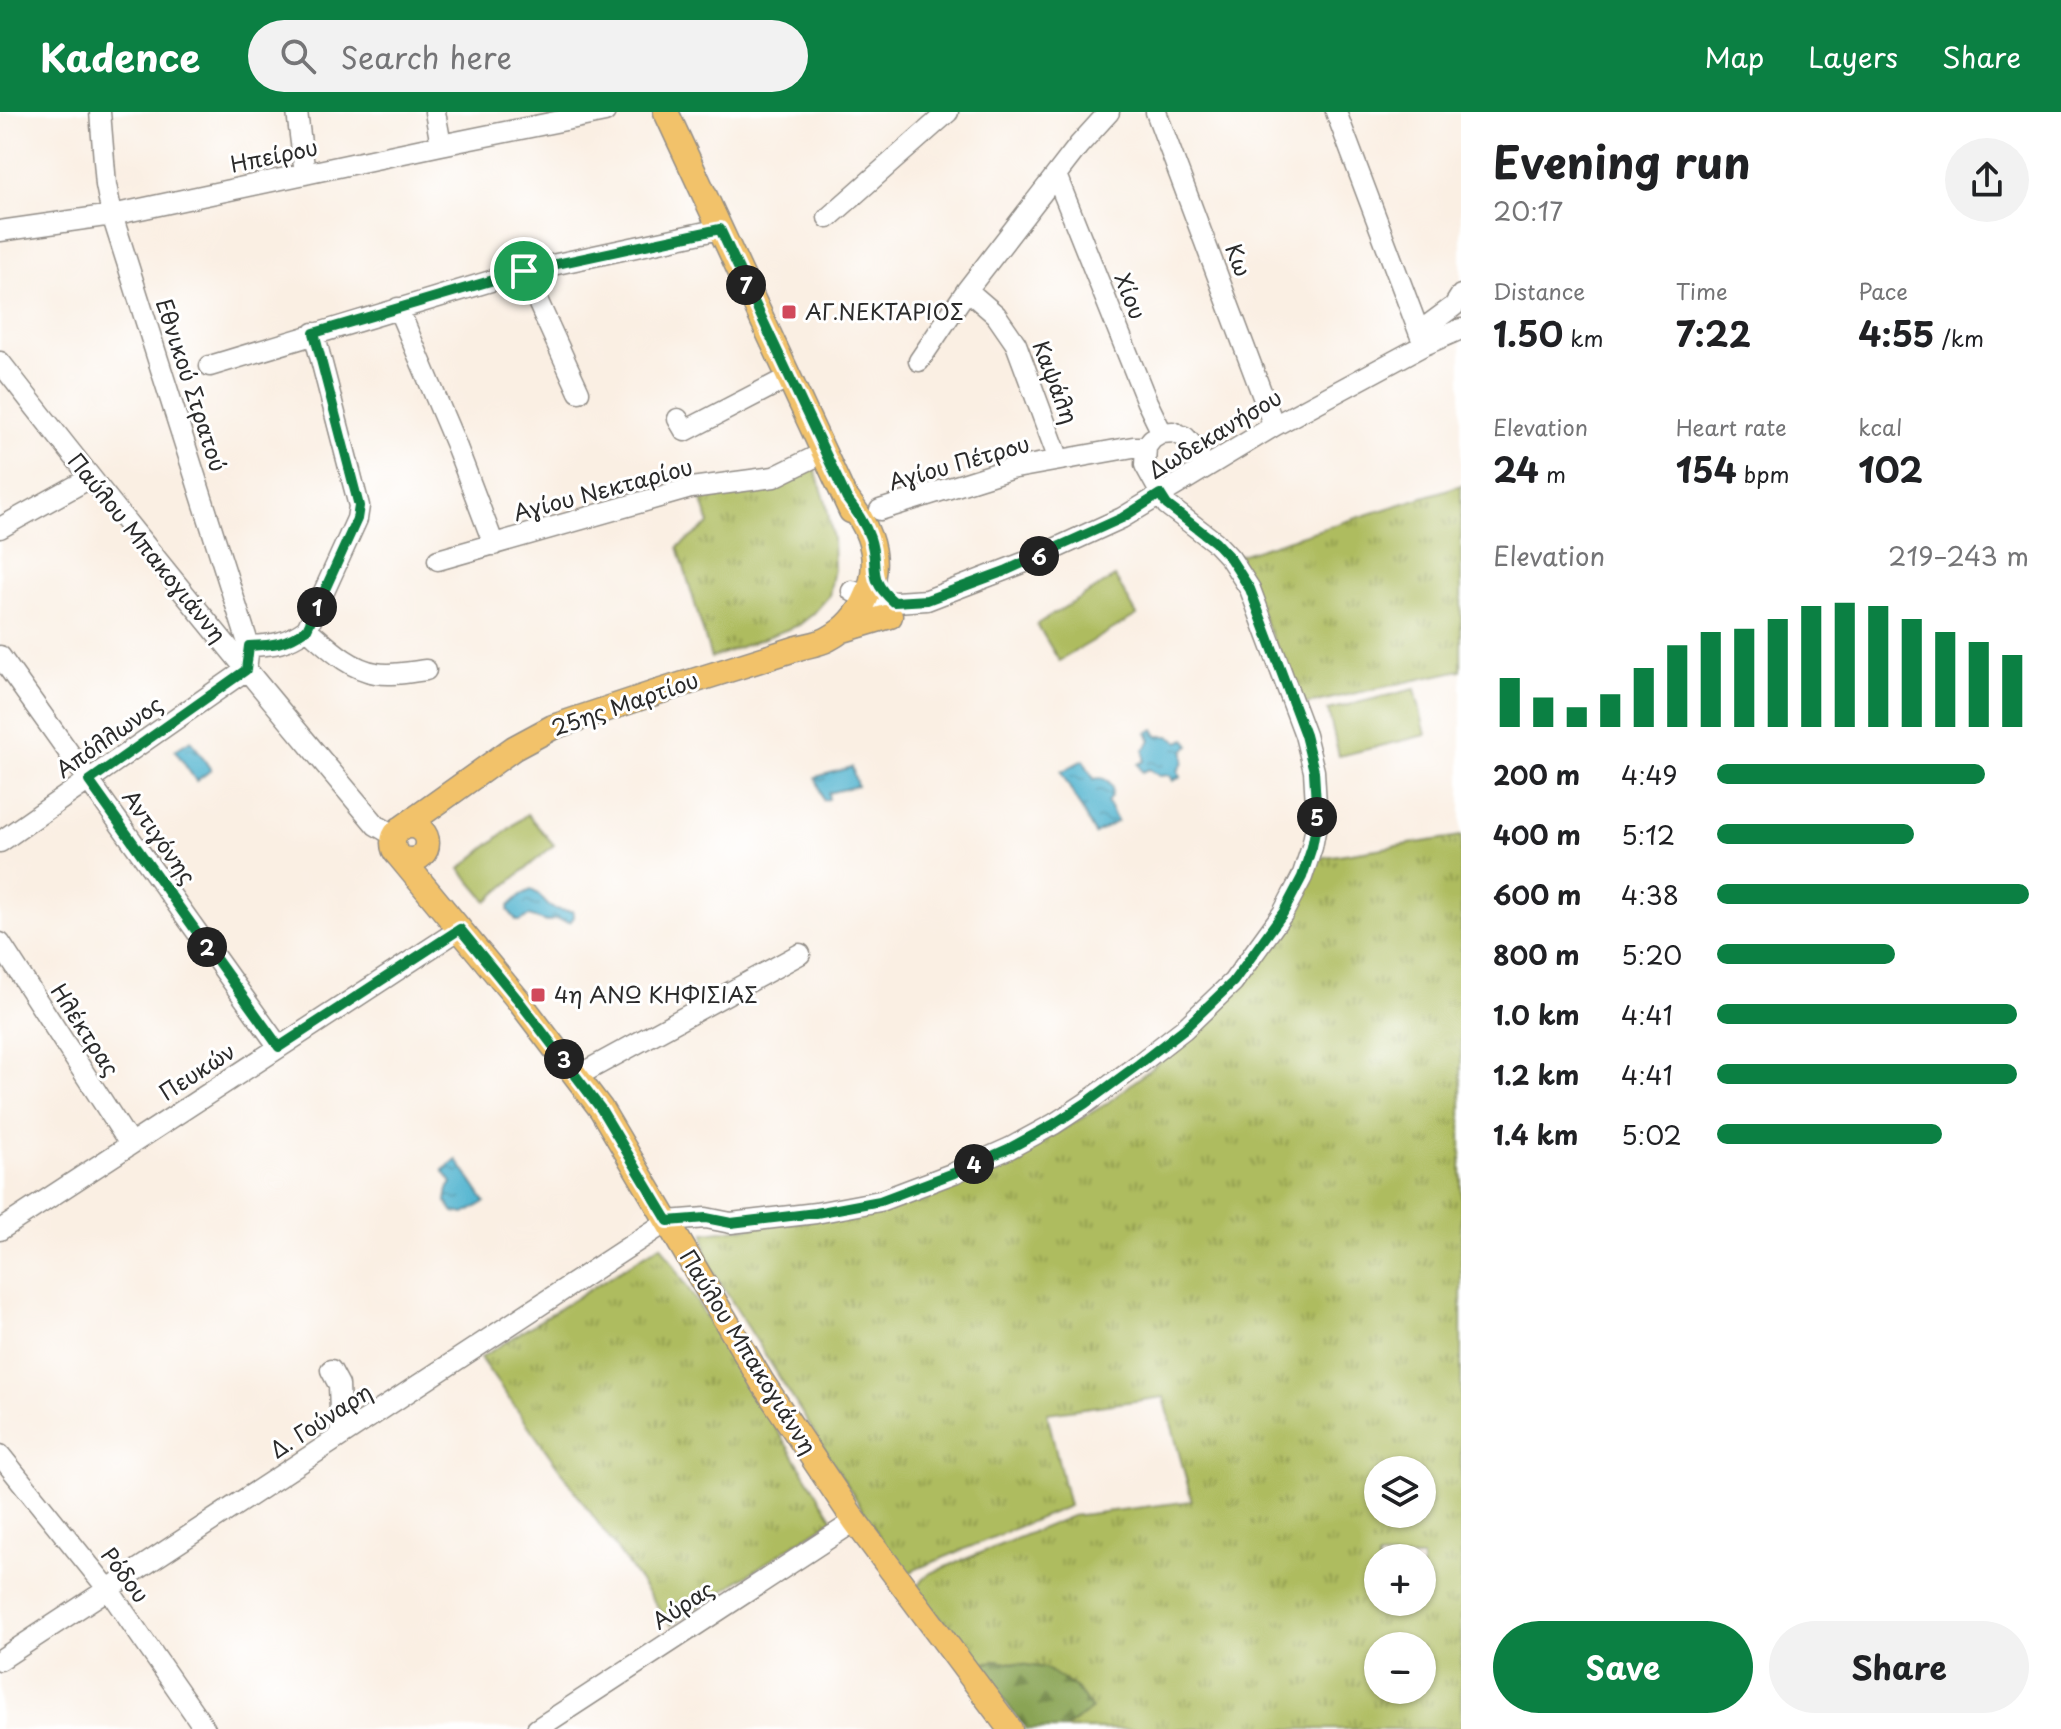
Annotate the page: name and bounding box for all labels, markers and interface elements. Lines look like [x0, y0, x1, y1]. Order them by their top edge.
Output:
search box [248, 20, 808, 92]
text: Kadence [40, 28, 200, 85]
icon: search [276, 34, 320, 78]
text: Search here [340, 34, 512, 79]
text: Map [1704, 35, 1764, 78]
text: Layers [1808, 35, 1898, 78]
text: Share [1942, 35, 2021, 78]
text: Evening run [1493, 128, 1751, 194]
street label: Ηπείρου [227, 129, 321, 180]
button: share [1945, 138, 2029, 222]
text: 20:17 [1493, 191, 1563, 230]
pin [490, 237, 558, 305]
street label: Κω [1218, 238, 1261, 281]
icon: arrive [502, 249, 546, 293]
pin: 7 [726, 265, 766, 305]
street label: Χίου [1107, 267, 1156, 324]
text: 7 [740, 268, 752, 301]
text: Distance [1493, 274, 1585, 307]
text: Time [1676, 274, 1728, 307]
text: Pace [1858, 274, 1908, 307]
street label: Εθνικού Στρατού [149, 294, 236, 475]
place label: ΑΓ.ΝΕΚΤΑΡΙΟΣ [805, 294, 964, 327]
marker: ΑΓ.ΝΕΚΤΑΡΙΟΣ [780, 303, 798, 321]
text: 1.50 [1493, 307, 1563, 359]
text: 7:22 [1676, 307, 1751, 359]
text: 4:55 [1858, 307, 1935, 359]
text: km [1563, 321, 1603, 354]
text: /km [1935, 321, 1984, 354]
street label: Καψάλη [1025, 335, 1087, 428]
street label: Δωδεκανήσου [1141, 380, 1287, 486]
text: Elevation [1493, 410, 1588, 443]
text: Heart rate [1676, 410, 1787, 443]
text: kcal [1858, 410, 1902, 443]
street label: Αγίου Πέτρου [884, 426, 1033, 497]
text: 24 [1493, 443, 1539, 495]
text: 154 [1676, 443, 1737, 495]
text: 102 [1858, 443, 1923, 495]
street label: Παύλου Μπακογιάννη [61, 445, 235, 649]
street label: Αγίου Νεκταρίου [509, 449, 696, 528]
text: m [1539, 457, 1566, 490]
text: bpm [1737, 457, 1790, 490]
pin: 6 [1019, 536, 1059, 576]
text: Elevation [1493, 536, 1605, 575]
text: 219–243 m [1888, 536, 2029, 575]
text: 6 [1031, 539, 1047, 572]
pin: 1 [297, 587, 337, 627]
text: 1 [312, 590, 322, 623]
street label: 25ης Μαρτίου [547, 662, 702, 743]
street label: Απόλλωνος [48, 687, 168, 785]
text: 200 m [1493, 755, 1580, 794]
text: 4:49 [1621, 755, 1678, 794]
street label: Αντιγόνης [115, 782, 205, 890]
pin: 5 [1297, 797, 1337, 837]
text: 5 [1310, 800, 1324, 833]
text: 400 m [1493, 815, 1581, 854]
text: 5:12 [1621, 815, 1675, 854]
text: 600 m [1493, 875, 1581, 914]
text: 4:38 [1621, 875, 1679, 914]
pin: 2 [187, 927, 227, 967]
text: 2 [199, 930, 215, 963]
text: 800 m [1493, 935, 1580, 974]
text: 5:20 [1621, 935, 1682, 974]
street label: Ηλέκτρας [44, 976, 129, 1082]
place label: 4η ΑΝΩ ΚΗΦΙΣΙΑΣ [554, 977, 758, 1010]
marker: 4η ΑΝΩ ΚΗΦΙΣΙΑΣ [529, 986, 547, 1004]
text: 1.0 km [1493, 995, 1580, 1034]
text: 4:41 [1621, 995, 1673, 1034]
street label: Πευκών [151, 1034, 241, 1108]
pin: 3 [544, 1039, 584, 1079]
text: 3 [557, 1042, 571, 1075]
text: 1.2 km [1493, 1055, 1579, 1094]
text: 4:41 [1621, 1055, 1673, 1094]
text: 1.4 km [1493, 1115, 1578, 1154]
text: 5:02 [1621, 1115, 1682, 1154]
pin: 4 [954, 1144, 994, 1184]
text: 4 [967, 1147, 981, 1180]
street label: Παύλου Μπακογιάννη [673, 1243, 826, 1460]
street label: Δ. Γούναρη [263, 1374, 378, 1465]
map controls [1364, 1456, 1436, 1704]
button: layers [1364, 1456, 1436, 1528]
street label: Ρόδου [94, 1539, 158, 1609]
button: + [1364, 1544, 1436, 1616]
street label: Αύρας [645, 1571, 720, 1636]
button: Save [1493, 1621, 1753, 1713]
button: Share [1769, 1621, 2029, 1713]
button: − [1364, 1632, 1436, 1704]

